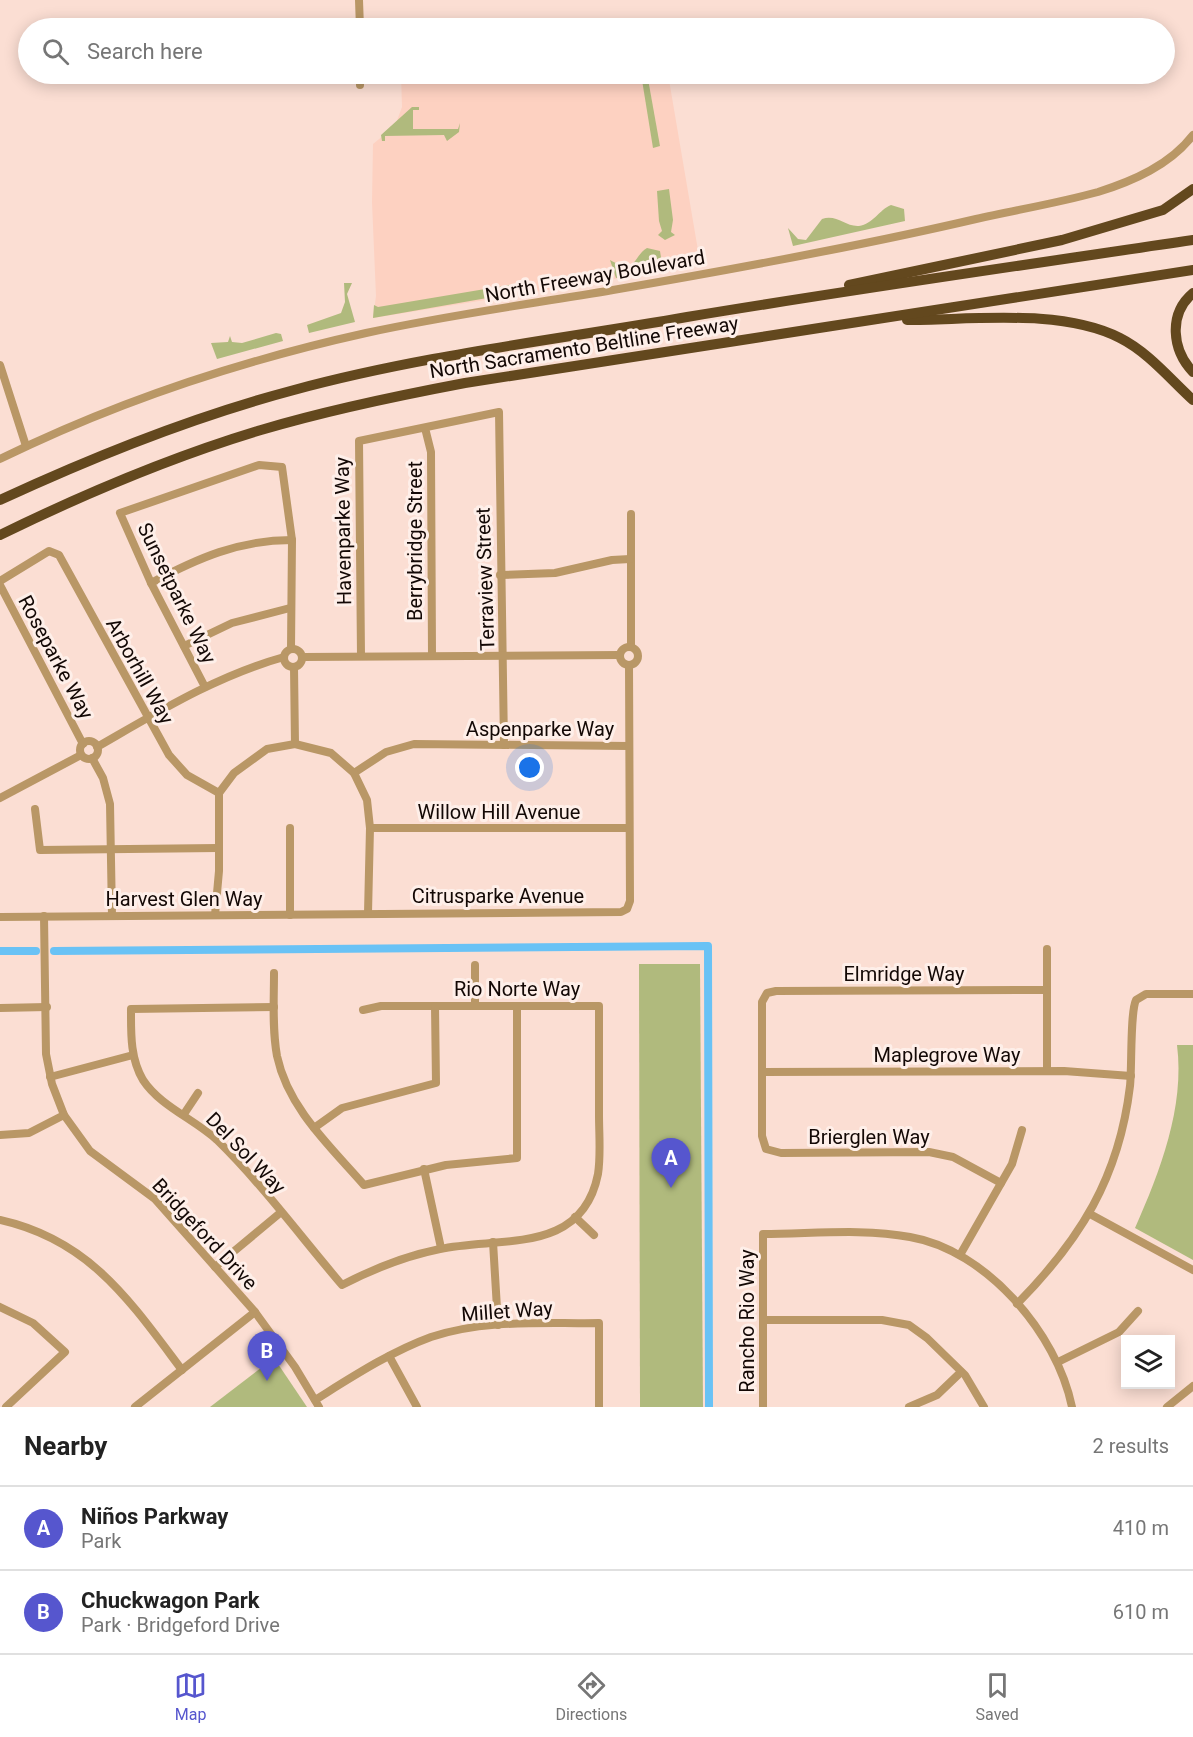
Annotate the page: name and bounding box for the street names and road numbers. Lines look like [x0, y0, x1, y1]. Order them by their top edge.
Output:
street label: North Freeway Boulevard [483, 245, 707, 307]
street label: North Sacramento Beltline Freeway [428, 311, 741, 383]
street label: Havenparke Way [330, 456, 356, 605]
street label: Berrybridge Street [403, 461, 427, 621]
street label: Terraview Street [471, 507, 499, 651]
street label: Sunsetparke Way [133, 519, 222, 668]
street label: Roseparke Way [13, 591, 99, 723]
street label: Arborhill Way [101, 614, 179, 729]
street label: Aspenparke Way [466, 717, 615, 741]
street label: Willow Hill Avenue [418, 800, 580, 824]
street label: Citrusparke Avenue [412, 884, 584, 908]
street label: Harvest Glen Way [106, 887, 263, 911]
street label: Elmridge Way [843, 962, 965, 986]
street label: Rio Norte Way [454, 977, 581, 1001]
street label: Maplegrove Way [874, 1043, 1021, 1067]
street label: Del Sol Way [201, 1107, 291, 1199]
street label: Brierglen Way [808, 1125, 930, 1149]
street label: Bridgeford Drive [147, 1173, 263, 1295]
street label: Rancho Rio Way [735, 1249, 759, 1393]
street label: Millet Way [460, 1296, 554, 1326]

